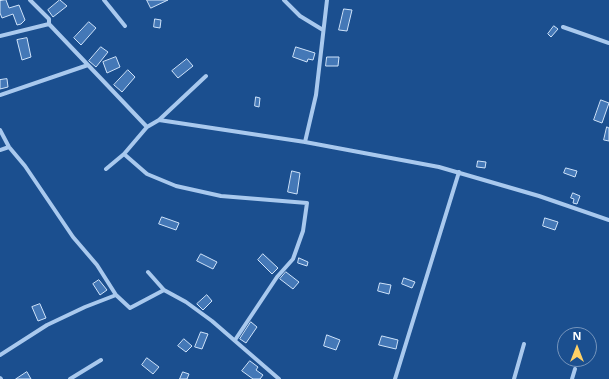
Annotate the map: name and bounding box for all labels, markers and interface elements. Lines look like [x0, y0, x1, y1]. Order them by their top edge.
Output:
north arrow [557, 327, 597, 367]
text: N [573, 328, 581, 343]

